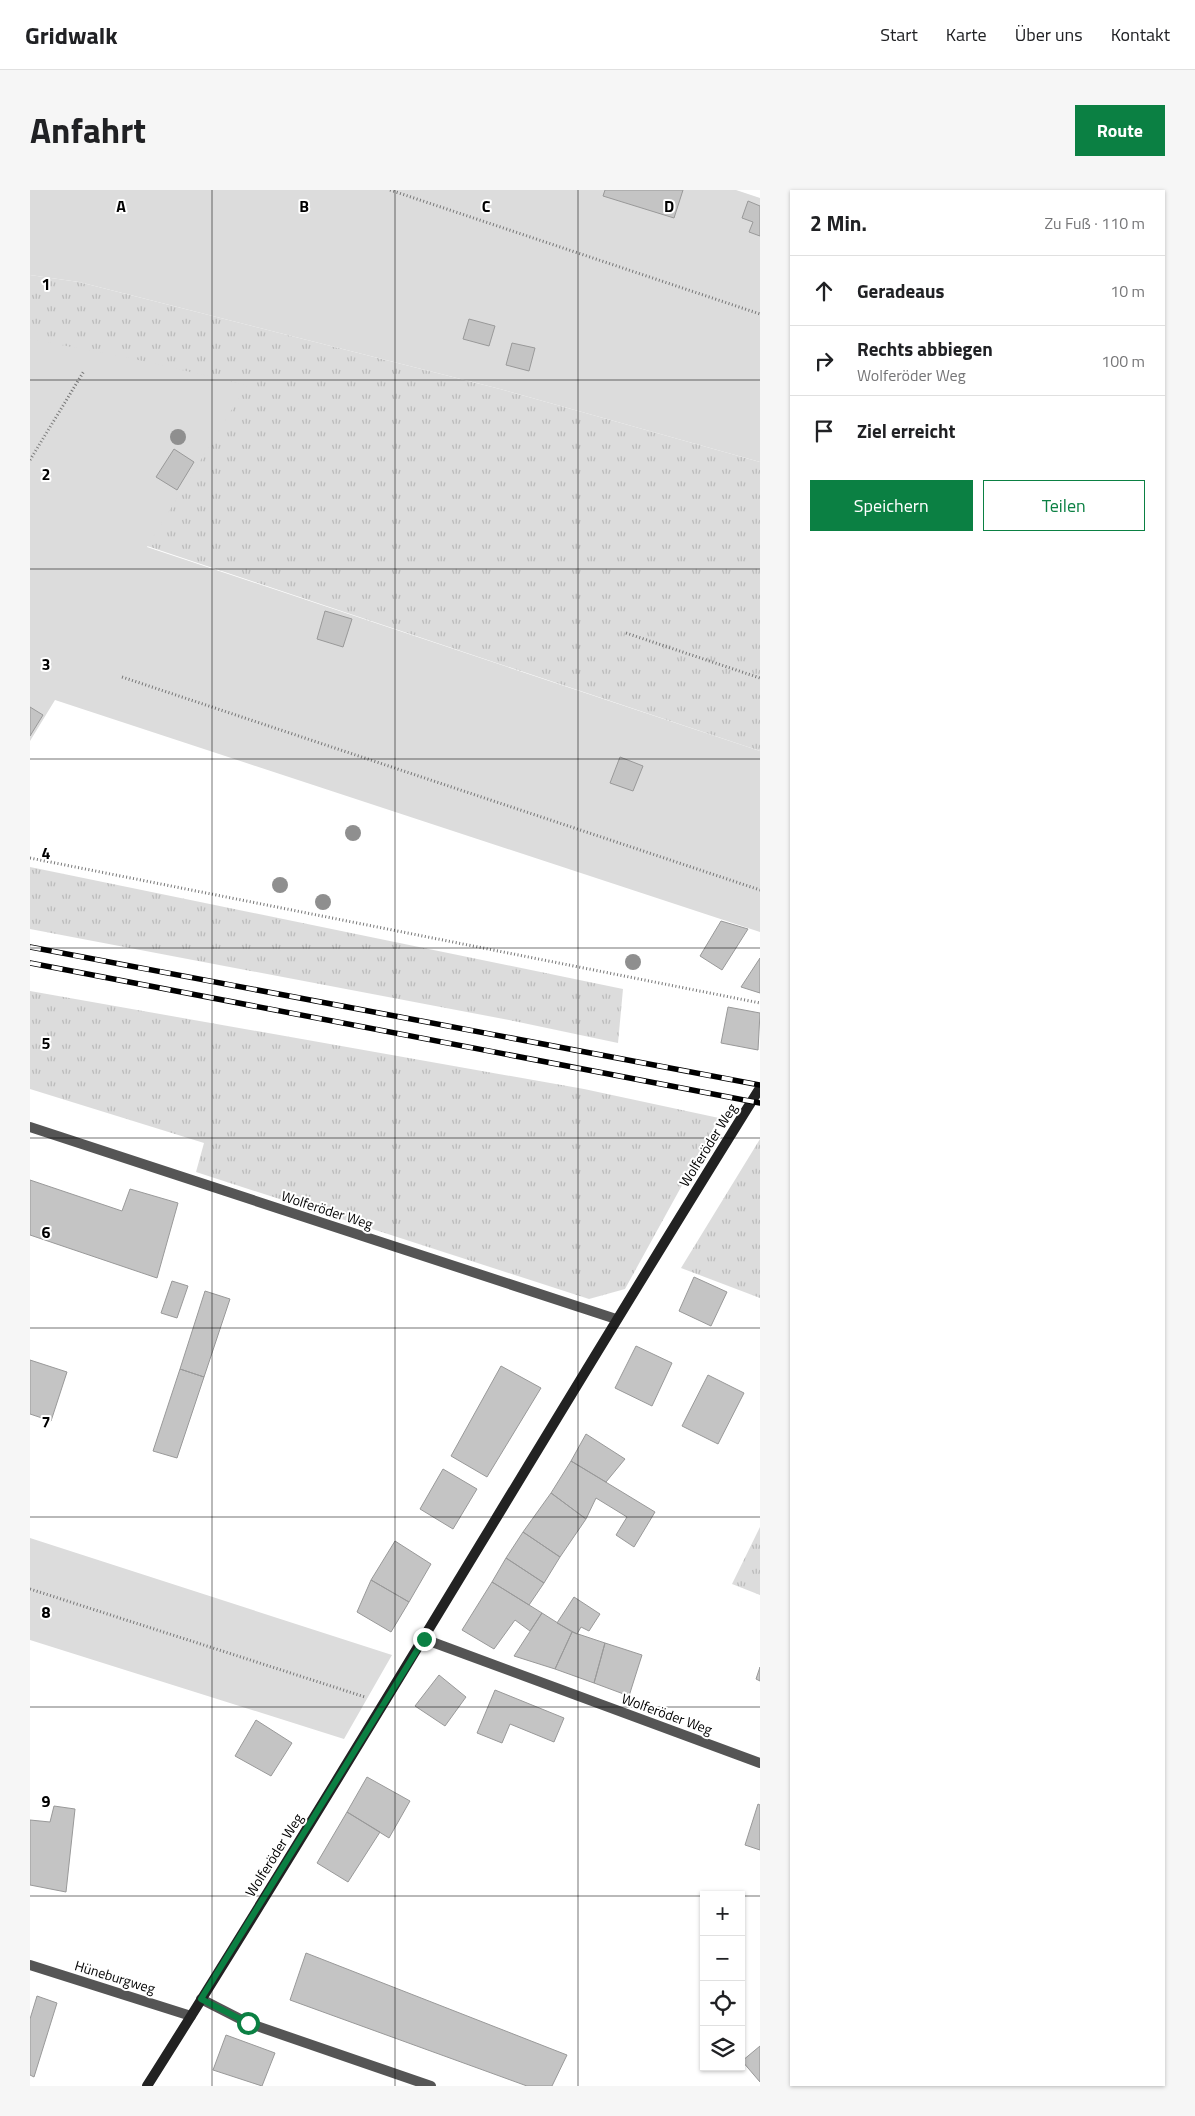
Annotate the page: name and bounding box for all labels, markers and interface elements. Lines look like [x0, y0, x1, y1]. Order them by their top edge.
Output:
text: Gridwalk [25, 17, 118, 53]
text: Start [880, 21, 918, 48]
text: Karte [946, 21, 987, 48]
text: Über uns [1015, 21, 1083, 48]
text: Kontakt [1111, 21, 1170, 48]
text: Anfahrt [30, 103, 146, 157]
button: Route [1075, 105, 1165, 156]
text: A [116, 194, 126, 218]
text: B [299, 194, 309, 218]
text: C [482, 194, 491, 218]
text: D [664, 194, 674, 218]
text: 2 Min. [810, 207, 867, 239]
text: Zu Fuß · 110 m [1044, 211, 1145, 235]
text: 1 [42, 272, 50, 296]
text: Geradeaus [857, 276, 944, 305]
icon: ahead [810, 277, 838, 305]
text: 10 m [1110, 279, 1145, 303]
text: Rechts abbiegen [857, 334, 993, 363]
icon: right [810, 347, 838, 375]
text: 100 m [1101, 349, 1145, 373]
text: Wolferöder Weg [857, 363, 966, 387]
text: Ziel erreicht [857, 416, 955, 445]
icon: arrive [810, 417, 838, 445]
text: 2 [42, 462, 50, 486]
button: Speichern [810, 480, 973, 531]
button: Teilen [983, 480, 1145, 531]
text: 3 [42, 652, 50, 676]
text: 4 [42, 841, 51, 865]
text: 5 [42, 1031, 51, 1055]
street label: Wolferöder Weg [673, 1099, 742, 1191]
street label: Wolferöder Weg [279, 1185, 376, 1234]
text: 6 [42, 1220, 51, 1244]
text: 7 [42, 1410, 50, 1434]
text: 8 [42, 1600, 51, 1624]
route end [413, 1628, 436, 1651]
street label: Wolferöder Weg [619, 1687, 716, 1740]
text: 9 [42, 1789, 51, 1813]
street label: Wolferöder Weg [239, 1809, 308, 1901]
map controls [700, 1891, 745, 2071]
button: + [700, 1891, 745, 1936]
button: − [700, 1936, 745, 1981]
street label: Hüneburgweg [72, 1954, 158, 1999]
button: locate [700, 1981, 745, 2026]
route start [237, 2012, 260, 2035]
button: layers [700, 2026, 745, 2071]

